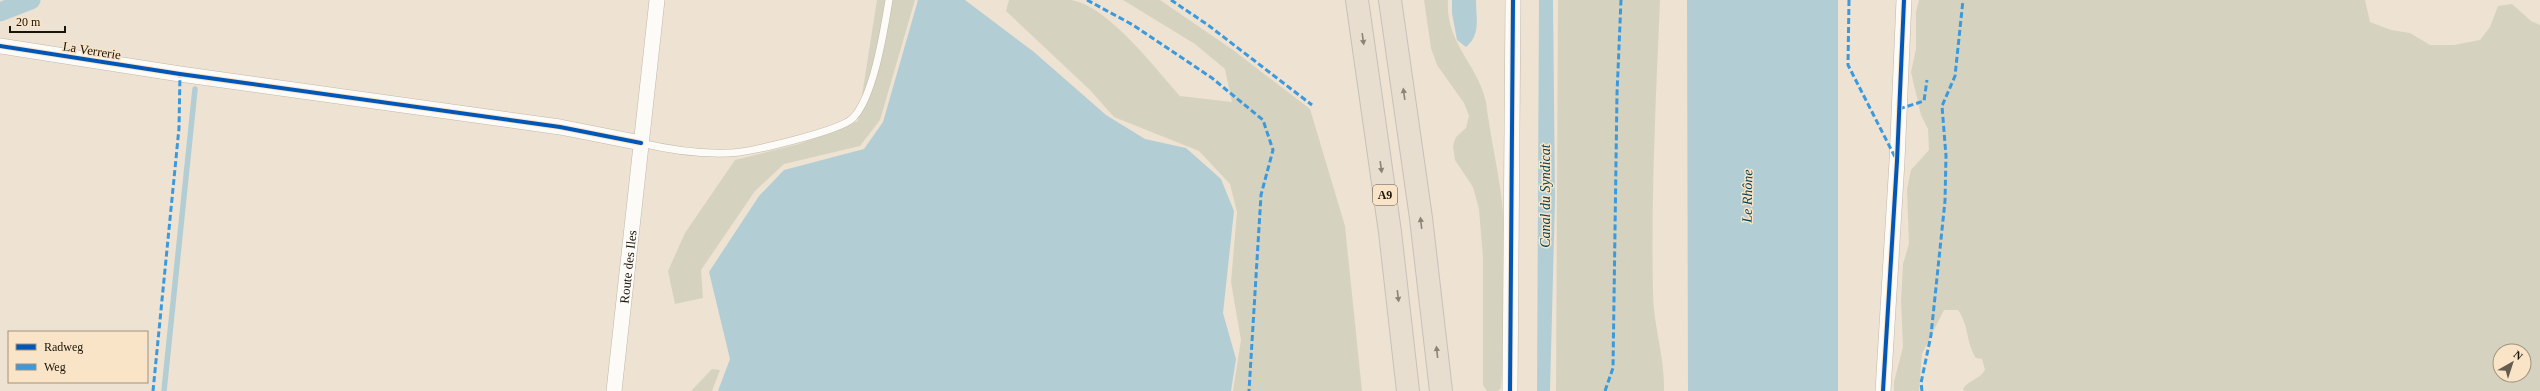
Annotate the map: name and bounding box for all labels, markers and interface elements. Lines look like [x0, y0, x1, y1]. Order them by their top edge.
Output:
scale bar [10, 8, 65, 34]
text: 20 m [16, 15, 41, 29]
one-way arrow [1360, 32, 1366, 45]
street label: La Verrerie [62, 39, 122, 63]
one-way arrow [1401, 88, 1407, 100]
water label: Canal du Syndicat [1538, 143, 1553, 248]
one-way arrow [1378, 161, 1384, 173]
water label: Le Rhône [1740, 169, 1755, 224]
road number: A9 [1373, 185, 1397, 205]
one-way arrow [1418, 217, 1425, 229]
street label: Route des Iles [617, 229, 640, 304]
one-way arrow [1395, 290, 1401, 302]
legend [8, 331, 148, 383]
text: Radweg [44, 340, 83, 354]
north arrow [2492, 343, 2532, 383]
one-way arrow [1434, 346, 1440, 358]
text: N [2511, 348, 2525, 362]
text: Weg [44, 360, 66, 374]

